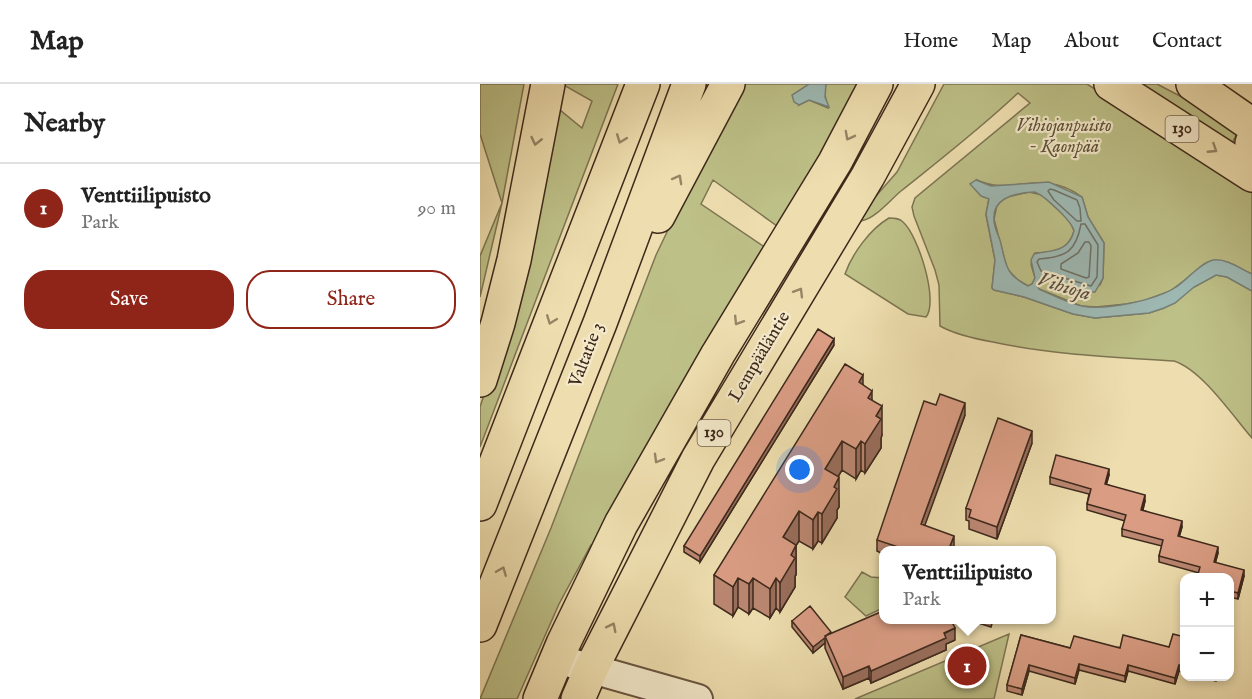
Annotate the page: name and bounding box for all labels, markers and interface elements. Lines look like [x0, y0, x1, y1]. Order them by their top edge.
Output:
text: Map [30, 24, 84, 59]
text: Home [903, 28, 958, 55]
text: Map [991, 28, 1031, 55]
text: About [1064, 28, 1119, 55]
text: Contact [1152, 28, 1222, 55]
text: Nearby [24, 107, 105, 140]
park label: Vihiojanpuisto - Kaonpää [1016, 115, 1112, 159]
road number: 130 [1166, 116, 1198, 142]
one-way arrow [845, 130, 856, 140]
one-way arrow [616, 133, 629, 143]
one-way arrow [531, 136, 544, 146]
one-way arrow [1207, 142, 1218, 153]
one-way arrow [671, 175, 682, 186]
text: Venttiilipuisto [81, 182, 211, 210]
text: 1 [40, 196, 47, 221]
text: 90 m [418, 196, 456, 221]
text: Park [81, 210, 119, 235]
water label: Vihioja [1034, 267, 1094, 307]
button: Save [24, 270, 234, 329]
button: Share [246, 270, 456, 329]
one-way arrow [792, 288, 803, 298]
street label: Lempääläntie [724, 307, 796, 407]
one-way arrow [546, 314, 558, 325]
one-way arrow [733, 315, 745, 325]
street label: Valtatie 3 [564, 320, 610, 391]
road number: 130 [698, 420, 730, 446]
one-way arrow [654, 453, 665, 463]
your location [785, 455, 814, 484]
popup [879, 546, 1056, 624]
text: Venttiilipuisto [903, 559, 1032, 587]
one-way arrow [495, 566, 507, 577]
map controls [1180, 573, 1234, 681]
button: + [1180, 573, 1234, 627]
text: Park [903, 587, 941, 612]
one-way arrow [605, 623, 616, 634]
button: − [1180, 627, 1234, 681]
pin: 1 [948, 644, 986, 688]

